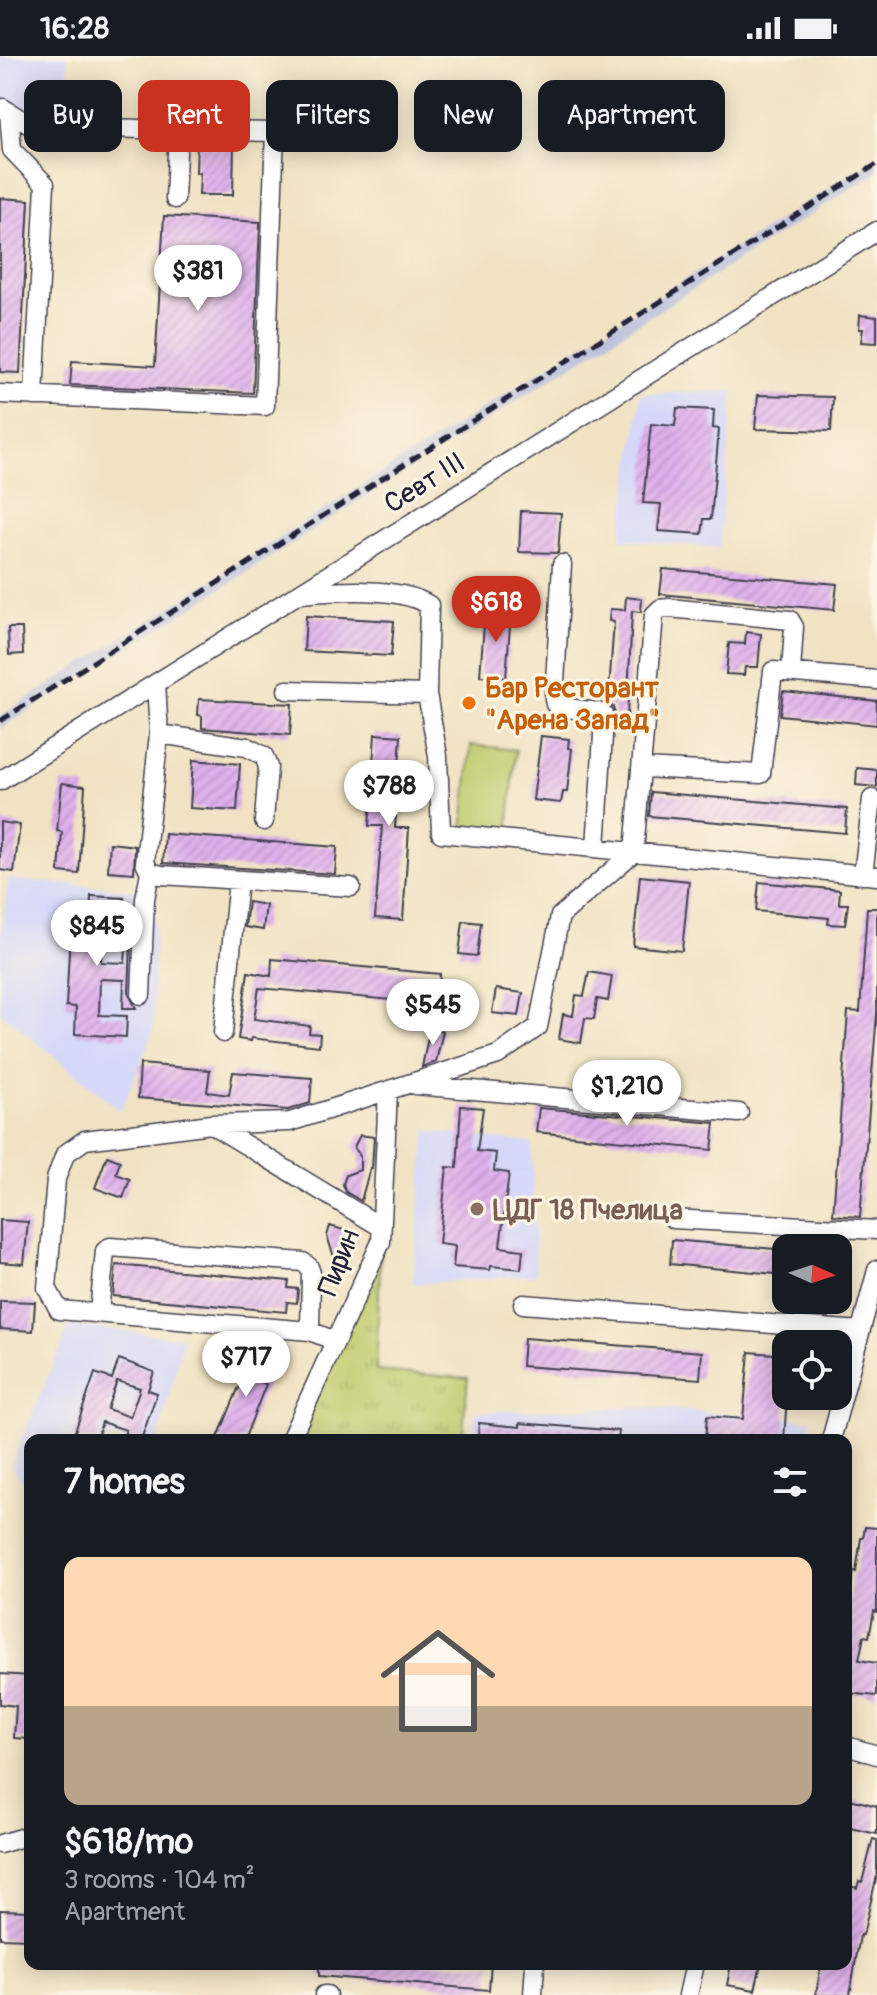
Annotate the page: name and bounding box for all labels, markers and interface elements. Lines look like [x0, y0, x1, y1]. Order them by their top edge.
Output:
text: 16:28 [40, 10, 109, 47]
chip: Buy [24, 80, 122, 152]
chip: Rent [138, 80, 250, 152]
chip: Filters [266, 80, 398, 152]
chip: New [414, 80, 522, 152]
chip: Apartment [538, 80, 725, 152]
pin: $381 [151, 245, 245, 313]
text: $381 [172, 255, 224, 287]
street label: Севт III [378, 445, 472, 522]
pin: $618 [449, 576, 543, 644]
text: $618 [470, 586, 522, 618]
place label: Бар Ресторант "Арена Запад" [485, 671, 660, 738]
marker: Бар Ресторант "Арена Запад" [460, 694, 478, 712]
pin: $788 [342, 760, 436, 828]
text: $788 [362, 770, 416, 802]
pin: $845 [50, 900, 144, 968]
text: $845 [69, 910, 125, 942]
pin: $545 [386, 979, 480, 1047]
text: $545 [404, 989, 462, 1021]
pin: $1,210 [562, 1060, 692, 1128]
text: $1,210 [590, 1070, 664, 1102]
place label: ЦДГ 18 Пчелица [493, 1193, 683, 1228]
marker: ЦДГ 18 Пчелица [468, 1200, 486, 1218]
street label: Пирин [311, 1224, 368, 1301]
north arrow [772, 1234, 852, 1314]
map controls [772, 1234, 852, 1410]
button: locate [772, 1330, 852, 1410]
pin: $717 [199, 1331, 293, 1399]
text: $717 [220, 1341, 272, 1373]
icon: filters [768, 1460, 812, 1504]
text: 7 homes [64, 1461, 185, 1504]
icon: home [366, 1609, 510, 1753]
text: $618/mo [64, 1821, 193, 1864]
text: 3 rooms · 104 m² [64, 1864, 255, 1896]
text: Apartment [64, 1896, 185, 1928]

